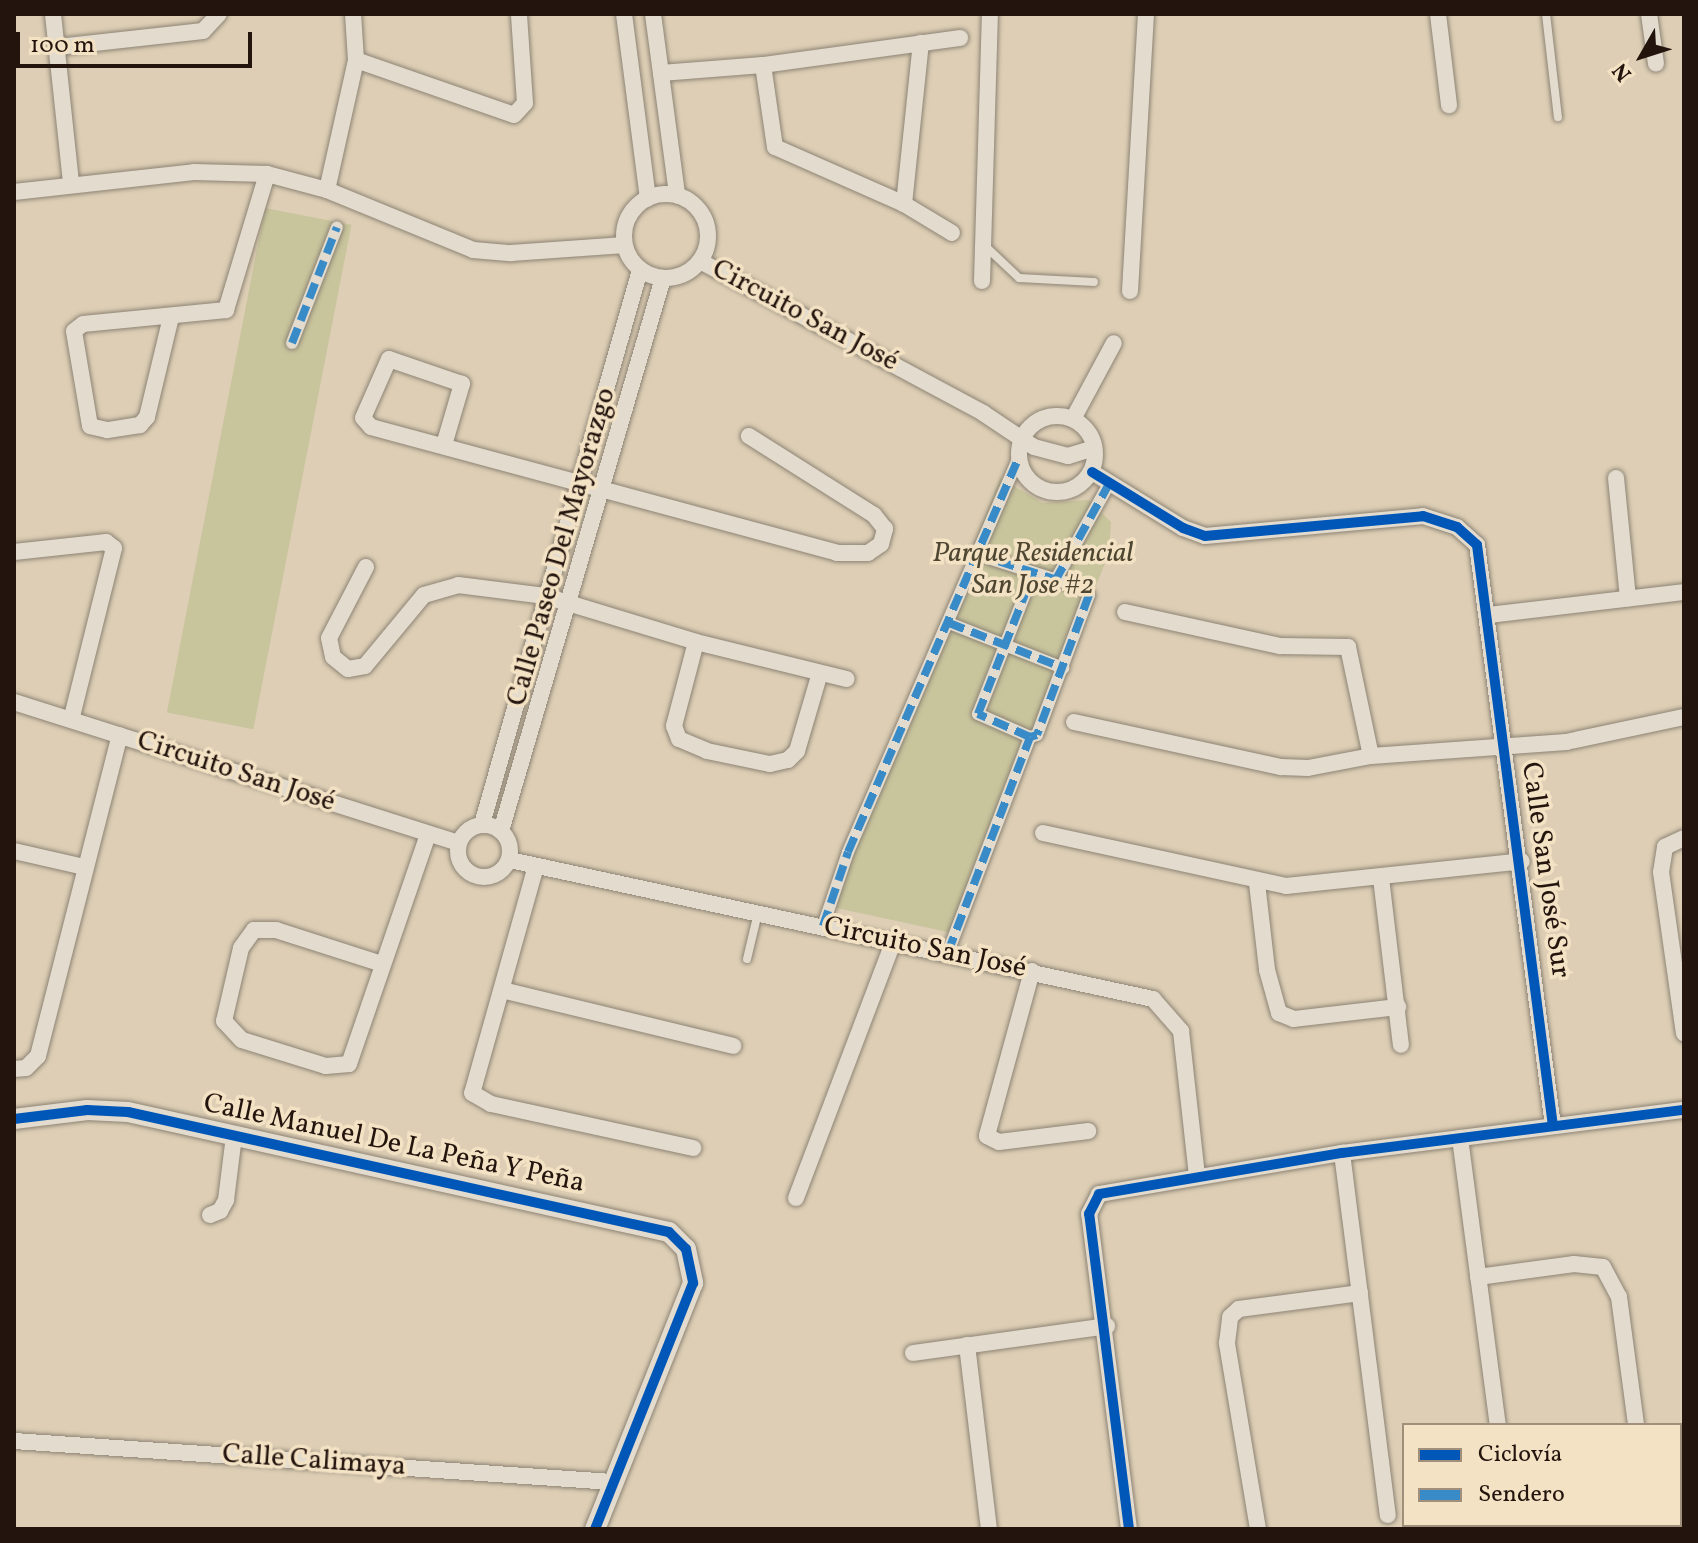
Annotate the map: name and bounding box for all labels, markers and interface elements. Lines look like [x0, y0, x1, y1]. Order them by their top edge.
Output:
scale bar [20, 16, 256, 66]
north arrow [1602, 16, 1682, 96]
text: 100 m [30, 29, 95, 63]
text: N [1606, 55, 1640, 87]
street label: Circuito San José [706, 253, 904, 379]
street label: Calle Paseo Del Mayorazgo [500, 384, 624, 710]
park label: Parque Residencial San Jose #2 [933, 537, 1133, 603]
street label: Circuito San José [133, 724, 339, 820]
street label: Calle San José Sur [1513, 760, 1577, 980]
street label: Circuito San José [821, 910, 1029, 986]
street label: Calle Manuel De La Peña Y Peña [200, 1087, 588, 1201]
legend [1402, 1423, 1682, 1527]
street label: Calle Calimaya [221, 1438, 407, 1484]
text: Ciclovía [1478, 1438, 1563, 1472]
text: Sendero [1478, 1478, 1565, 1512]

